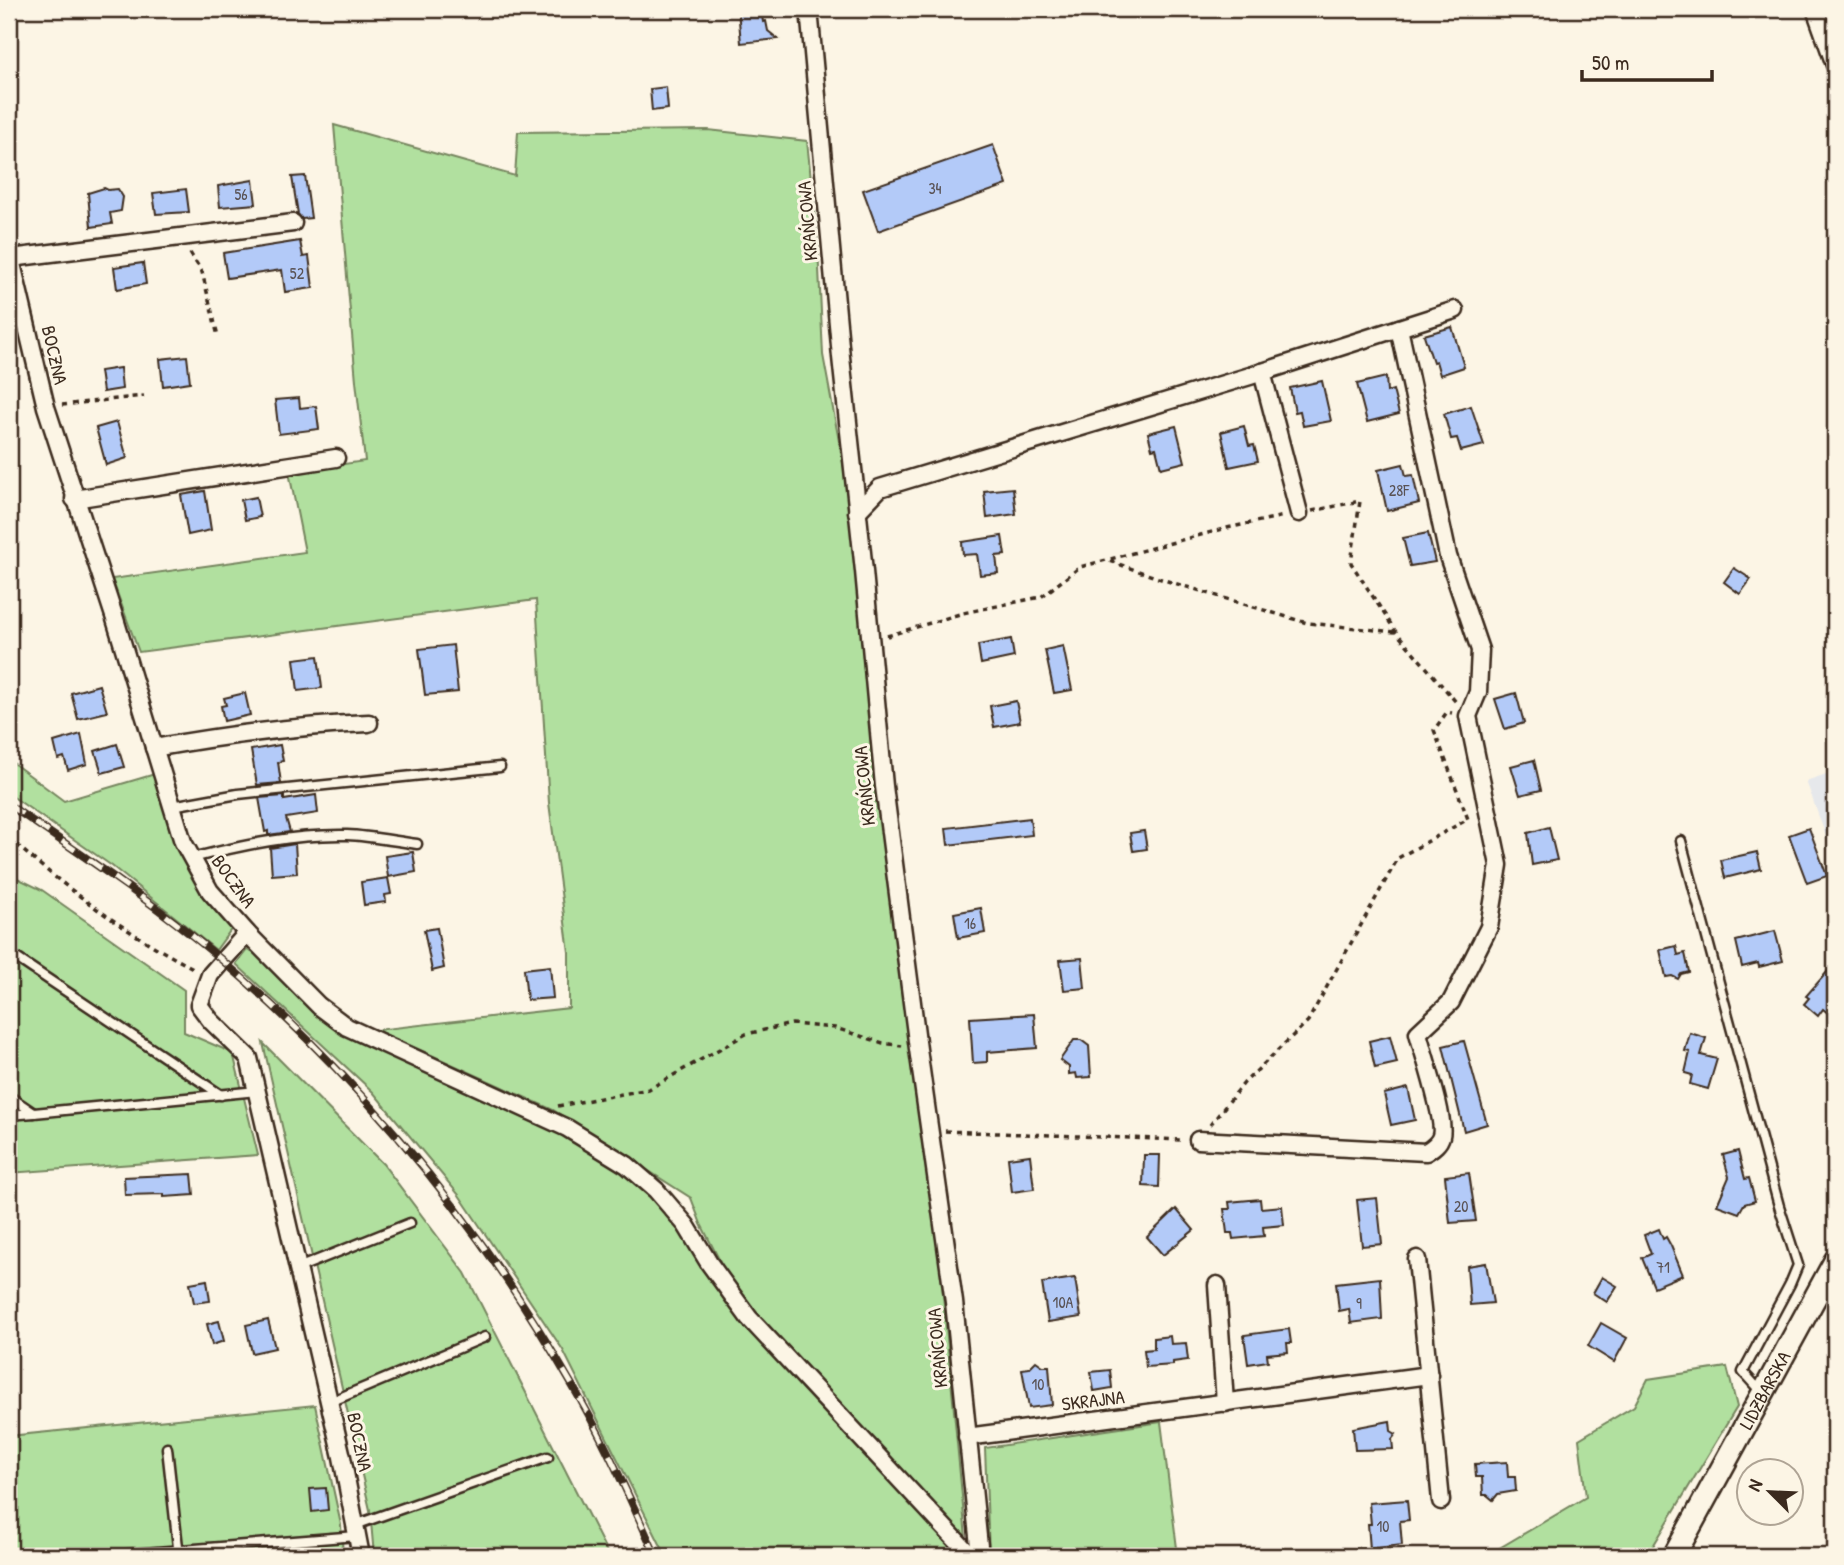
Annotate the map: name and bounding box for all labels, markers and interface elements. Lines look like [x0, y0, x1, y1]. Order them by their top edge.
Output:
scale bar [1582, 38, 1711, 82]
text: 50 m [1592, 48, 1629, 77]
house number: 34 [928, 177, 942, 199]
street label: KRAŃCOWA [791, 180, 823, 262]
house number: 56 [234, 183, 248, 205]
house number: 52 [290, 262, 305, 284]
street label: BOCZNA [36, 323, 74, 387]
house number: 28F [1389, 479, 1410, 501]
street label: KRAŃCOWA [847, 745, 881, 827]
street label: BOCZNA [206, 849, 262, 913]
house number: 16 [964, 912, 976, 934]
house number: 20 [1454, 1195, 1468, 1217]
house number: 71 [1656, 1256, 1670, 1278]
house number: 10A [1053, 1291, 1074, 1313]
house number: 9 [1356, 1292, 1362, 1314]
street label: KRAŃCOWA [921, 1307, 953, 1389]
street label: LIDZBARSKA [1733, 1346, 1796, 1434]
house number: 10 [1032, 1373, 1044, 1395]
street label: SKRAJNA [1060, 1383, 1126, 1417]
street label: BOCZNA [341, 1410, 379, 1474]
north arrow [1736, 1456, 1806, 1526]
text: N [1741, 1475, 1768, 1495]
house number: 10 [1377, 1515, 1389, 1537]

